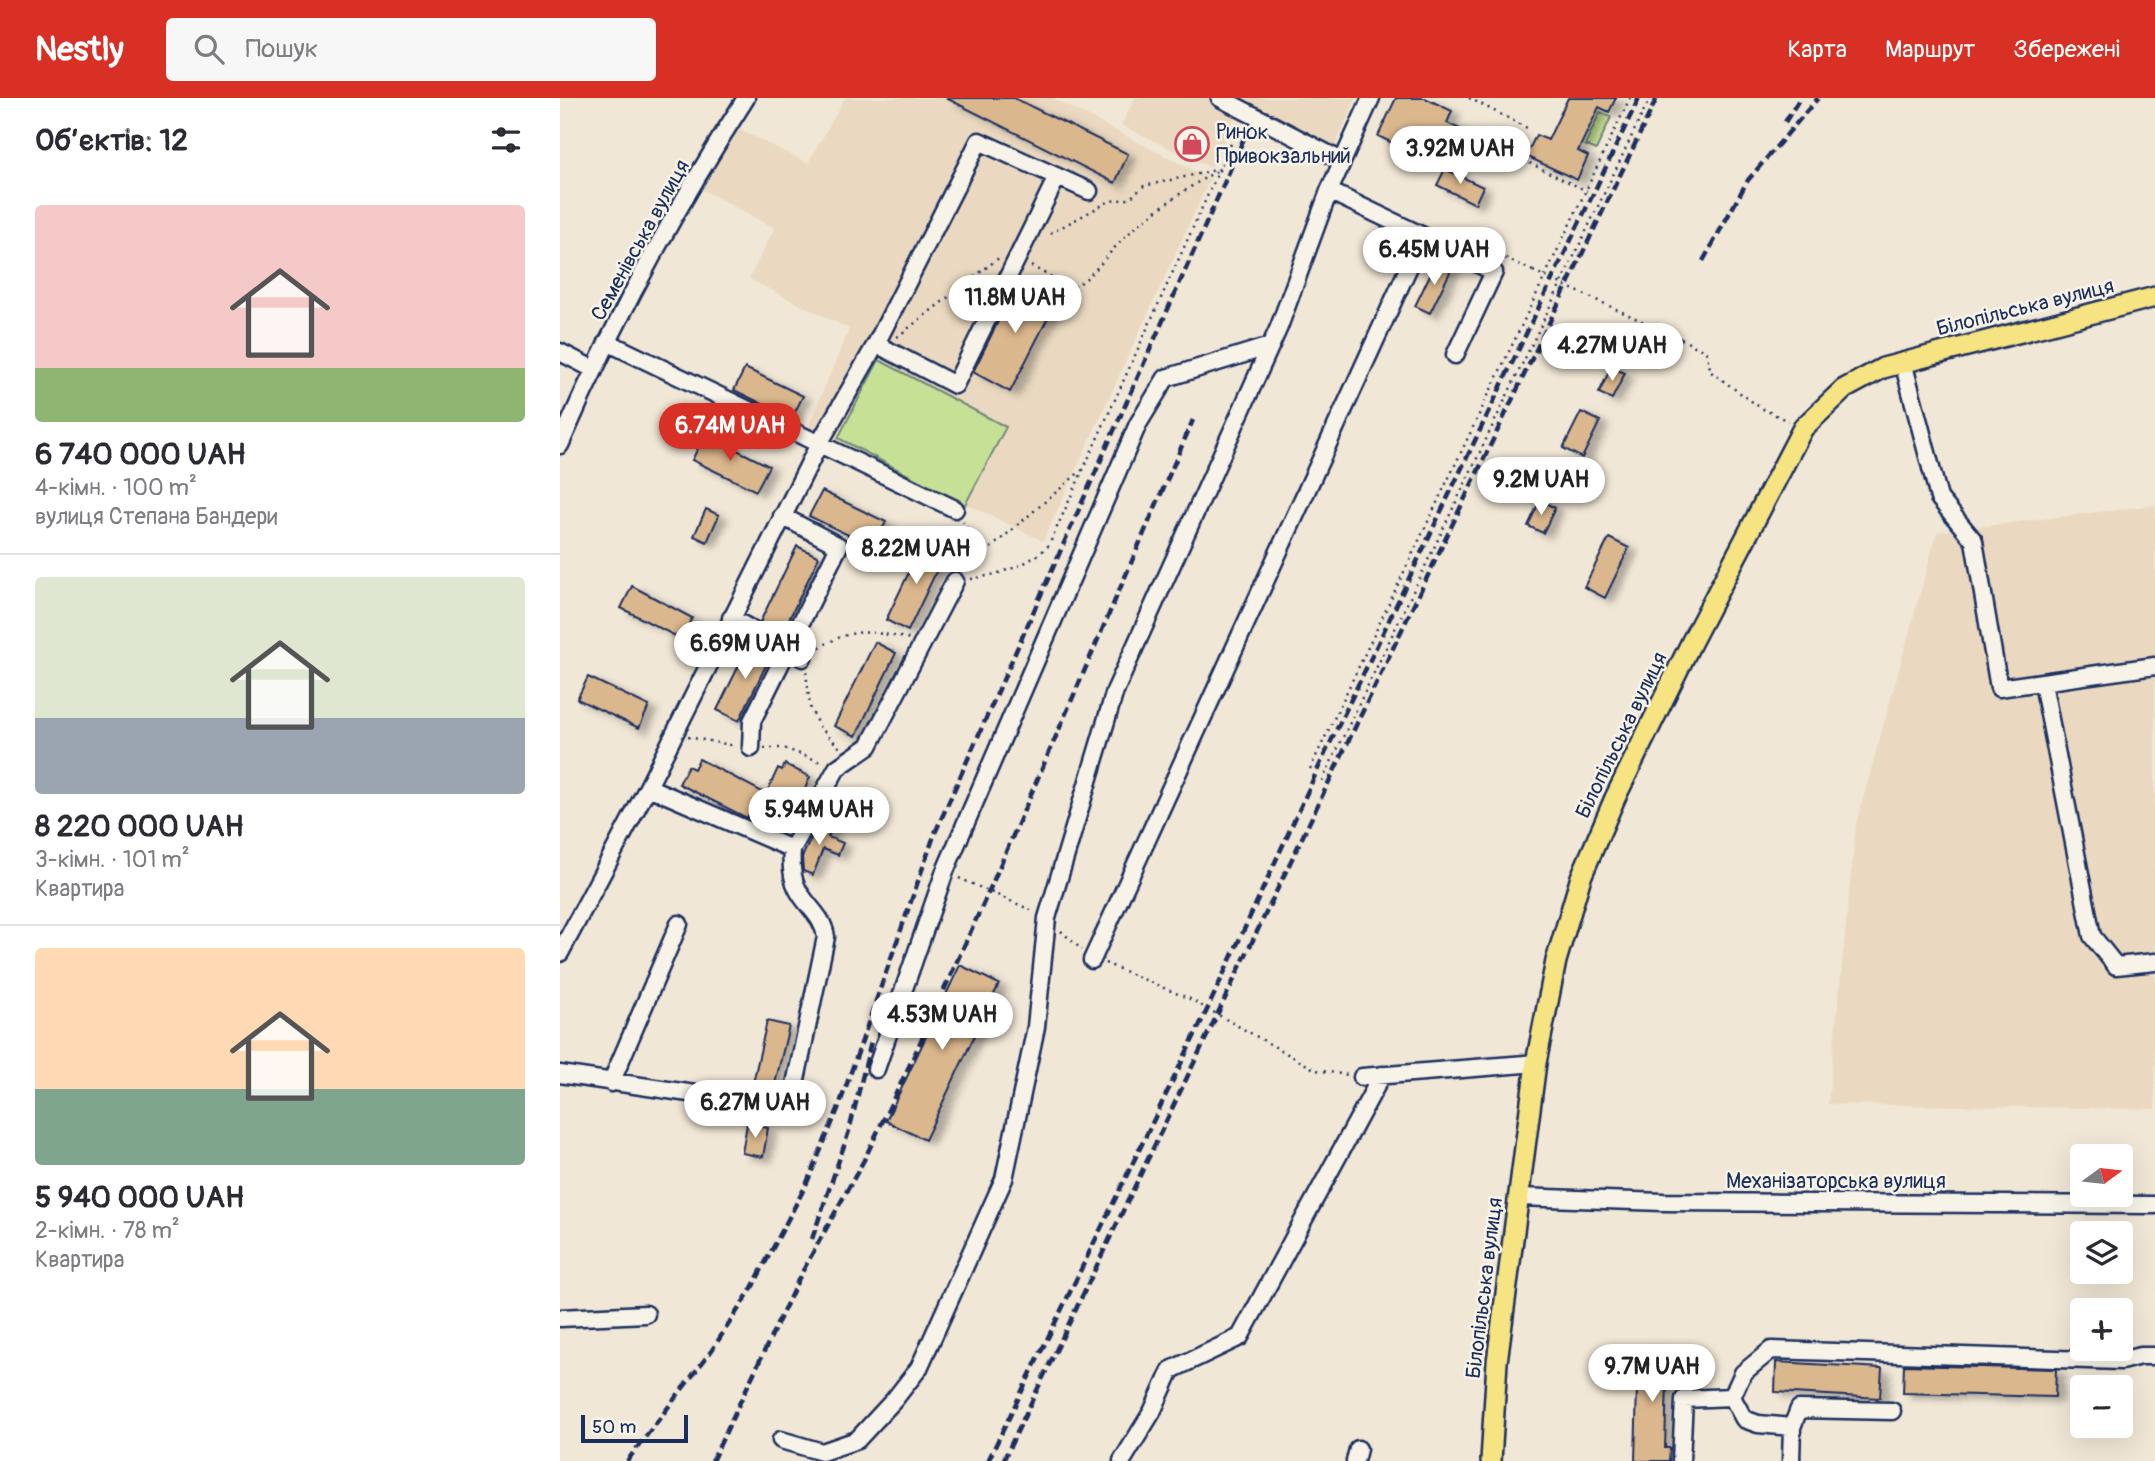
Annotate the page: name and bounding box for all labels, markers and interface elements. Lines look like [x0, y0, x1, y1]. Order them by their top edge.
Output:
search box [166, 18, 656, 81]
text: Nestly [35, 29, 124, 70]
icon: search [190, 30, 228, 68]
text: Пошук [246, 33, 318, 65]
text: Карта [1788, 35, 1847, 64]
text: Маршрут [1885, 35, 1975, 64]
text: Збережені [2013, 35, 2120, 64]
place label: Ринок Привокзальний [1216, 119, 1351, 170]
icon: filters [487, 121, 525, 159]
text: Об’єктів: 12 [35, 122, 188, 159]
shop icon: Ринок Привокзальний [1173, 125, 1211, 163]
pin: 3.92M UAH [1380, 126, 1540, 186]
text: 3.92M UAH [1406, 134, 1514, 163]
street label: Семенівська вулиця [585, 155, 696, 326]
pin: 6.45M UAH [1354, 228, 1514, 287]
text: 6.45M UAH [1379, 235, 1489, 264]
icon: home [217, 250, 343, 376]
street label: Білопільська вулиця [1934, 272, 2117, 343]
pin: 11.8M UAH [935, 275, 1095, 335]
text: 11.8M UAH [965, 283, 1065, 312]
pin: 4.27M UAH [1532, 324, 1692, 383]
text: 4.27M UAH [1557, 331, 1667, 360]
pin: 6.74M UAH [650, 404, 810, 463]
text: 6.74M UAH [675, 411, 785, 440]
text: 6 740 000 UAH [35, 436, 246, 473]
pin: 9.2M UAH [1469, 458, 1613, 517]
text: 9.2M UAH [1493, 465, 1589, 494]
text: 4-кімн. · 100 m² [35, 473, 197, 502]
text: вулиця Степана Бандери [35, 502, 278, 531]
pin: 8.22M UAH [836, 526, 996, 586]
text: 8.22M UAH [862, 534, 970, 563]
icon: home [217, 622, 343, 748]
pin: 6.69M UAH [665, 622, 825, 681]
text: 6.69M UAH [690, 629, 800, 658]
street label: Білопільська вулиця [1569, 648, 1673, 823]
pin: 5.94M UAH [739, 788, 899, 847]
text: 5.94M UAH [765, 795, 873, 824]
text: 8 220 000 UAH [35, 808, 243, 845]
text: 3-кімн. · 101 m² [35, 845, 190, 874]
text: Квартира [35, 874, 124, 903]
pin: 4.53M UAH [862, 992, 1022, 1052]
icon: home [217, 993, 343, 1119]
text: 4.53M UAH [887, 1000, 997, 1029]
pin: 6.27M UAH [675, 1080, 835, 1140]
text: 6.27M UAH [700, 1088, 810, 1117]
north arrow [2070, 1144, 2133, 1208]
map controls [2070, 1144, 2133, 1438]
street label: Механізаторська вулиця [1726, 1168, 1946, 1195]
text: 5 940 000 UAH [35, 1179, 244, 1216]
street label: Білопільська вулиця [1460, 1196, 1509, 1380]
text: 2-кімн. · 78 m² [35, 1216, 180, 1245]
button: layers [2070, 1221, 2133, 1284]
text: Квартира [35, 1245, 124, 1274]
button: + [2070, 1298, 2133, 1361]
pin: 9.7M UAH [1580, 1344, 1724, 1404]
text: 9.7M UAH [1604, 1352, 1700, 1381]
button: − [2070, 1375, 2133, 1438]
scale bar [581, 1412, 688, 1444]
text: 50 m [592, 1415, 636, 1439]

